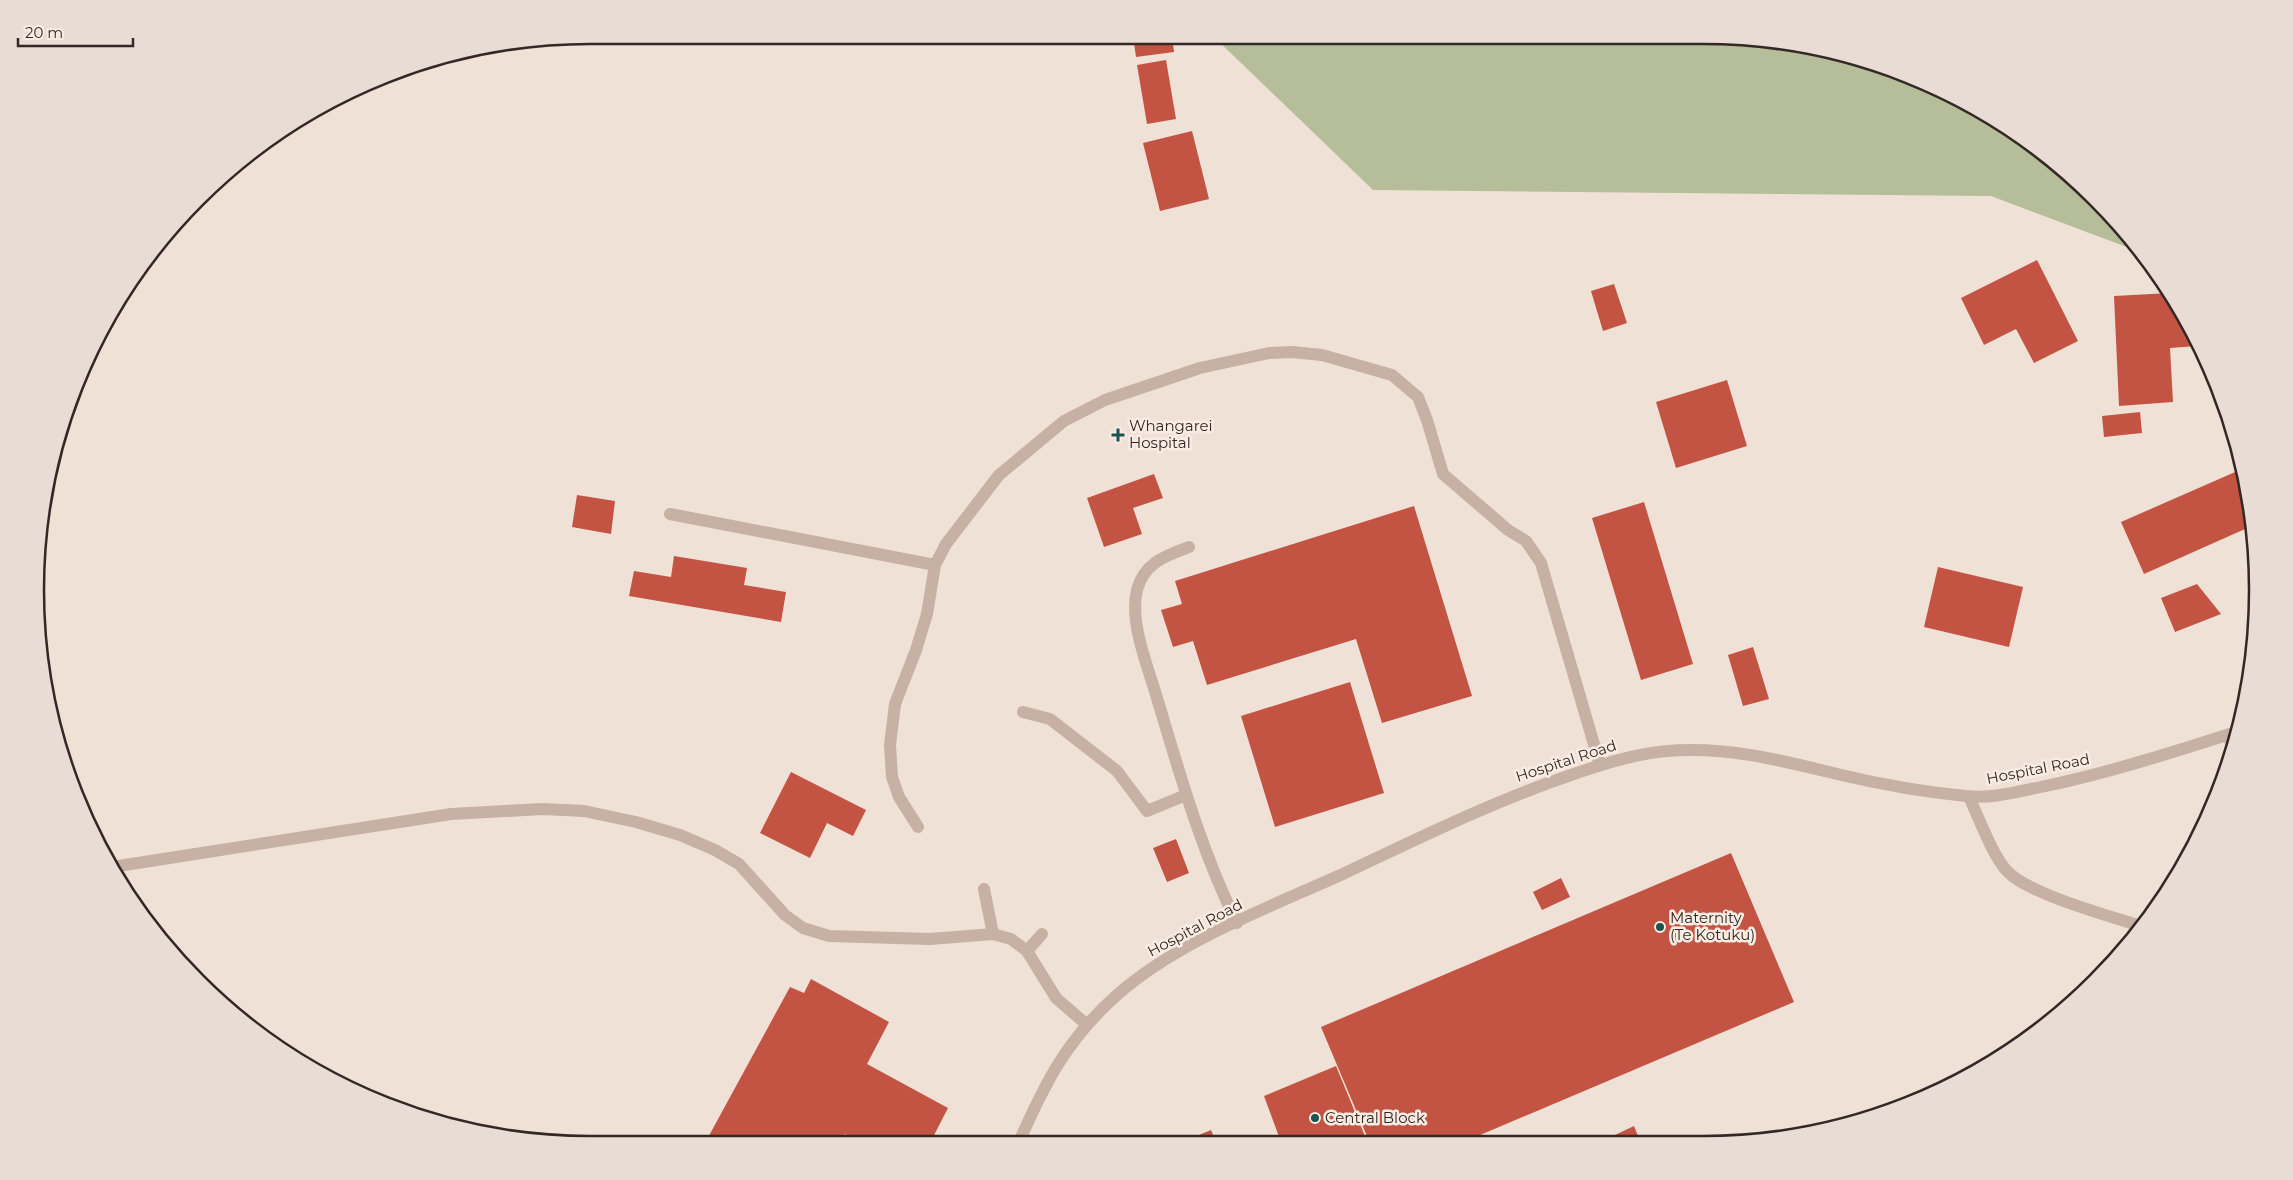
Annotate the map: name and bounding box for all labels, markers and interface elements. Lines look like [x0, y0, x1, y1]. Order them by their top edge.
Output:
scale bar [18, 15, 132, 47]
text: 20 m [25, 23, 63, 42]
place label: Whangarei Hospital [1129, 416, 1213, 452]
marker: Whangarei Hospital [1111, 428, 1125, 442]
street label: Hospital Road [1513, 735, 1619, 786]
street label: Hospital Road [1985, 749, 2091, 788]
street label: Hospital Road [1144, 895, 1246, 961]
place label: Maternity (Te Kotuku) [1670, 908, 1755, 944]
marker: Maternity (Te Kotuku) [1654, 921, 1666, 933]
place label: Central Block [1325, 1108, 1425, 1127]
marker: Central Block [1309, 1112, 1321, 1124]

